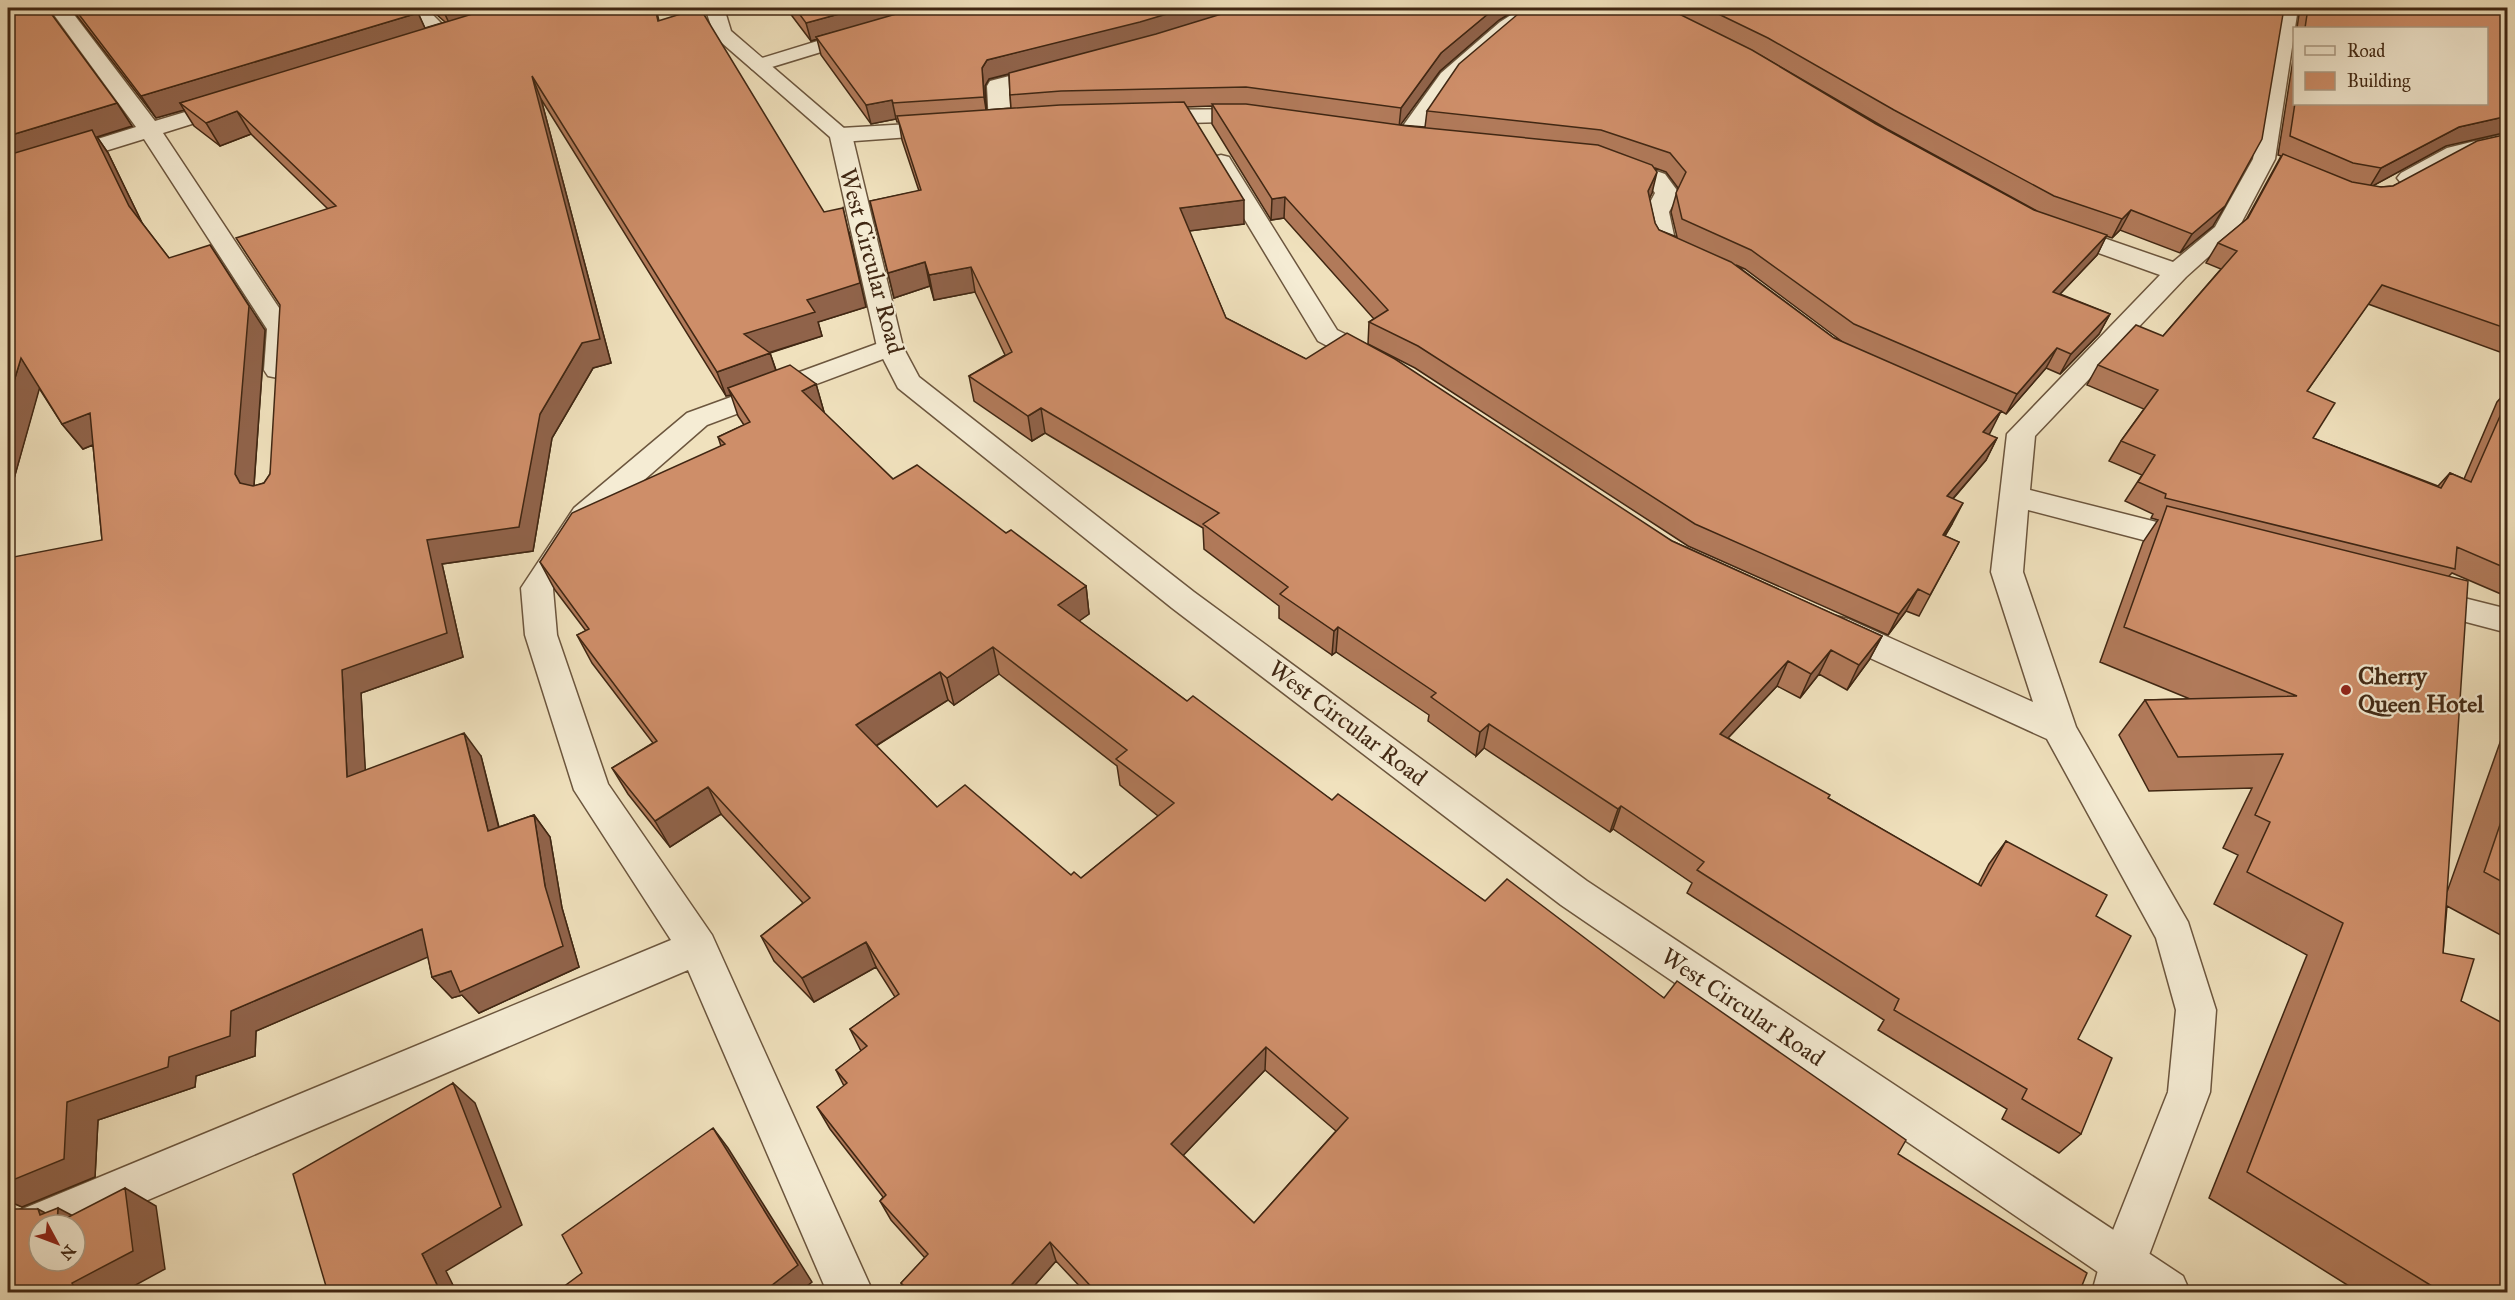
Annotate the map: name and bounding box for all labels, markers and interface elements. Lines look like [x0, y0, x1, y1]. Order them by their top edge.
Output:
legend [2293, 27, 2488, 105]
text: Road [2347, 40, 2385, 62]
text: Building [2347, 70, 2411, 93]
street label: West Circular Road [833, 165, 911, 357]
street label: West Circular Road [1263, 654, 1433, 792]
place label: Cherry Queen Hotel [2358, 661, 2484, 719]
marker: Cherry Queen Hotel [2339, 683, 2353, 697]
street label: West Circular Road [1655, 941, 1831, 1073]
north arrow [27, 1213, 87, 1273]
text: N [56, 1241, 80, 1264]

